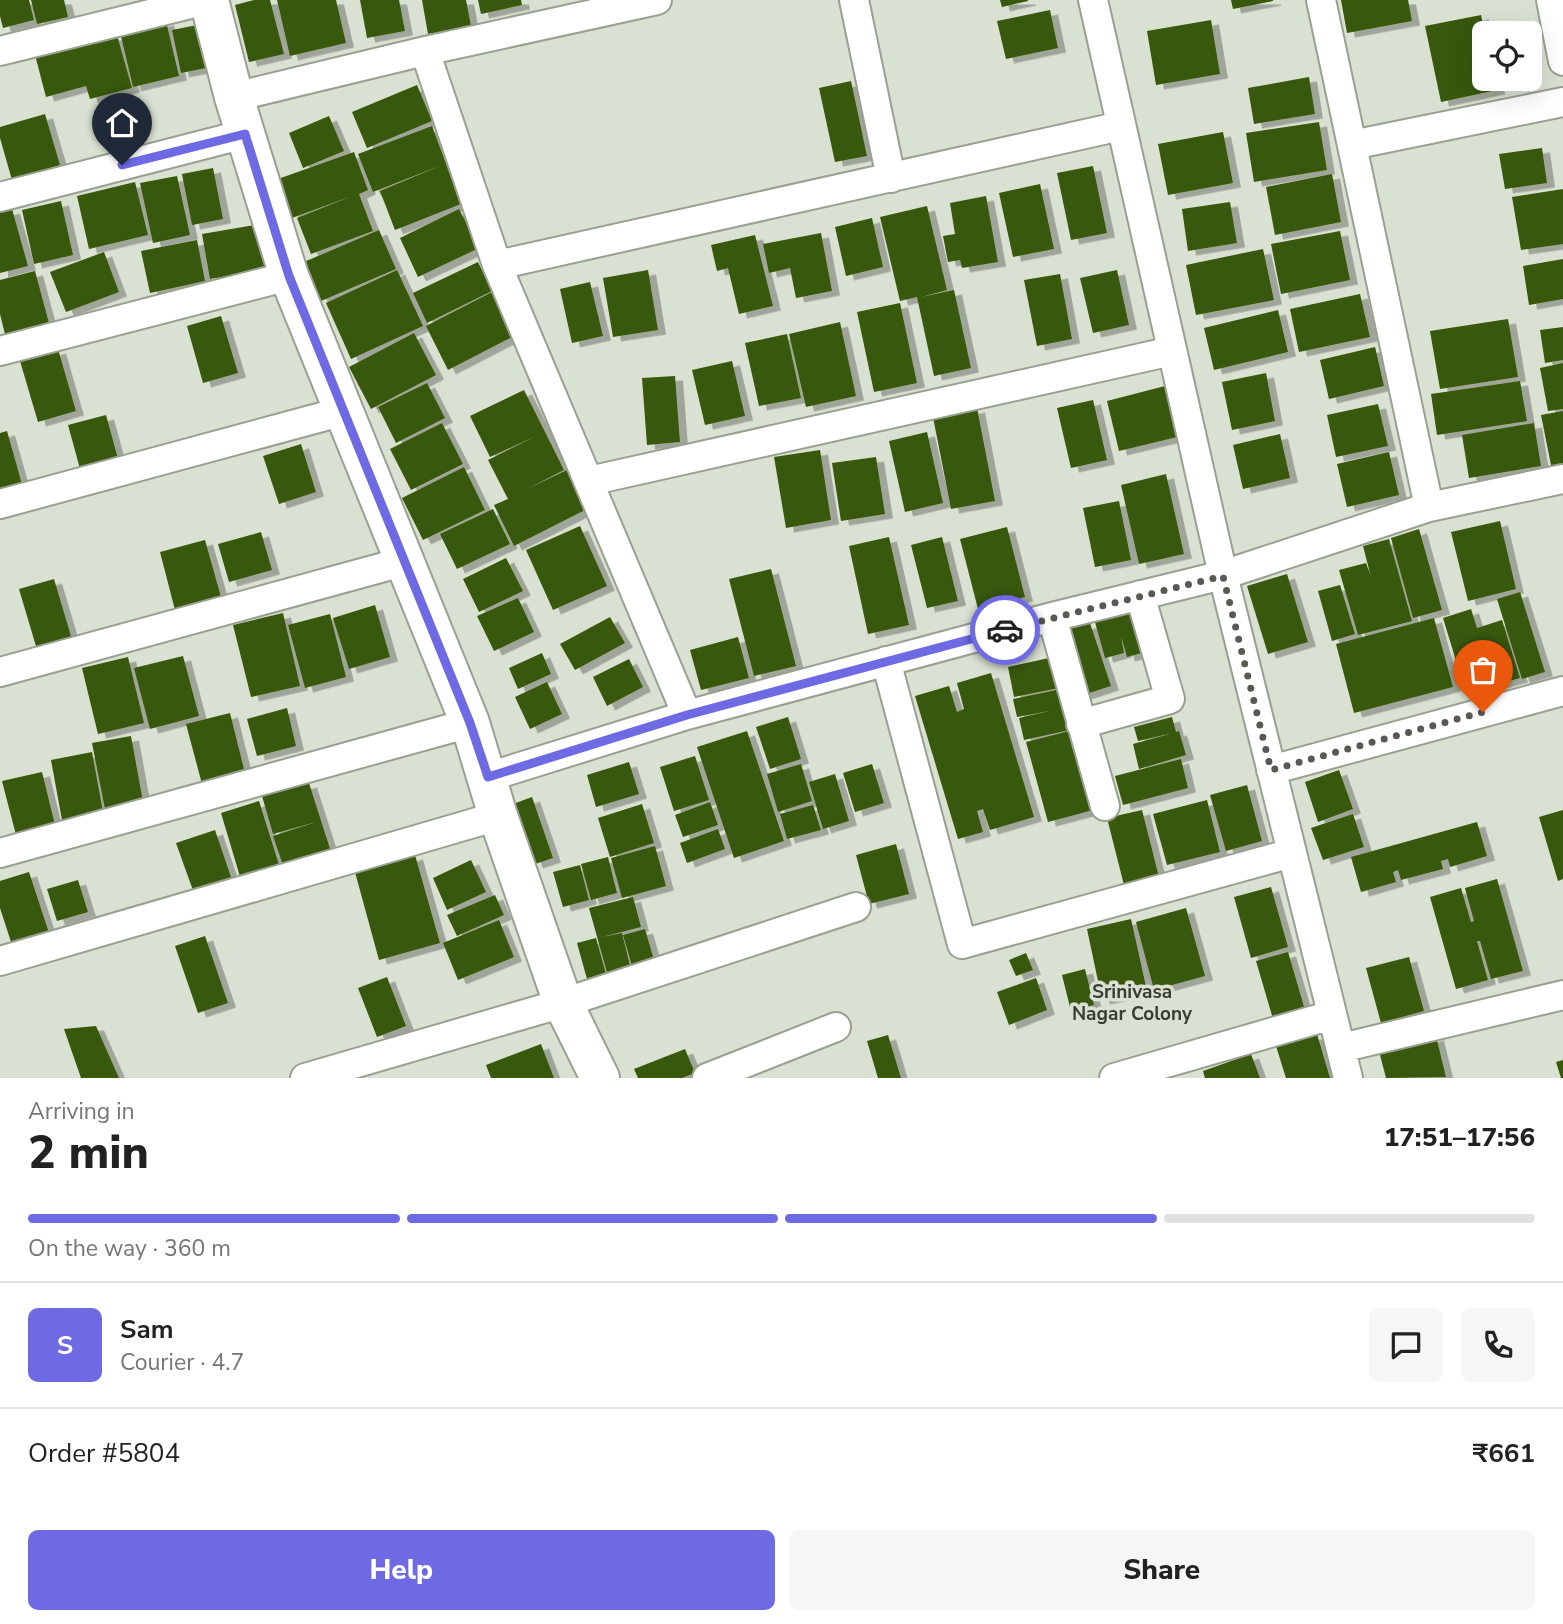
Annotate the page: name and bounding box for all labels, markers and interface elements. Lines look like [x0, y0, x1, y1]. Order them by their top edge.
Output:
map controls [1472, 21, 1542, 91]
button: locate [1472, 21, 1542, 91]
pin [92, 93, 152, 165]
icon: home [103, 104, 141, 142]
courier [970, 595, 1040, 665]
icon: car [986, 611, 1024, 649]
pin [1453, 640, 1513, 712]
icon: bag [1464, 651, 1502, 689]
district label: Srinivasa Nagar Colony [1072, 979, 1193, 1027]
text: Arriving in [28, 1096, 135, 1127]
text: 17:51–17:56 [1384, 1120, 1535, 1155]
text: 2 min [28, 1121, 149, 1184]
text: On the way · 360 m [28, 1233, 231, 1264]
button: chat [1369, 1308, 1443, 1382]
button: phone [1461, 1308, 1535, 1382]
text: Sam [120, 1312, 173, 1347]
text: S [57, 1328, 73, 1363]
text: Courier · 4.7 [120, 1347, 244, 1378]
text: Order #5804 [28, 1436, 180, 1471]
text: ₹661 [1473, 1436, 1535, 1471]
button: Help [28, 1530, 775, 1610]
button: Share [789, 1530, 1535, 1610]

